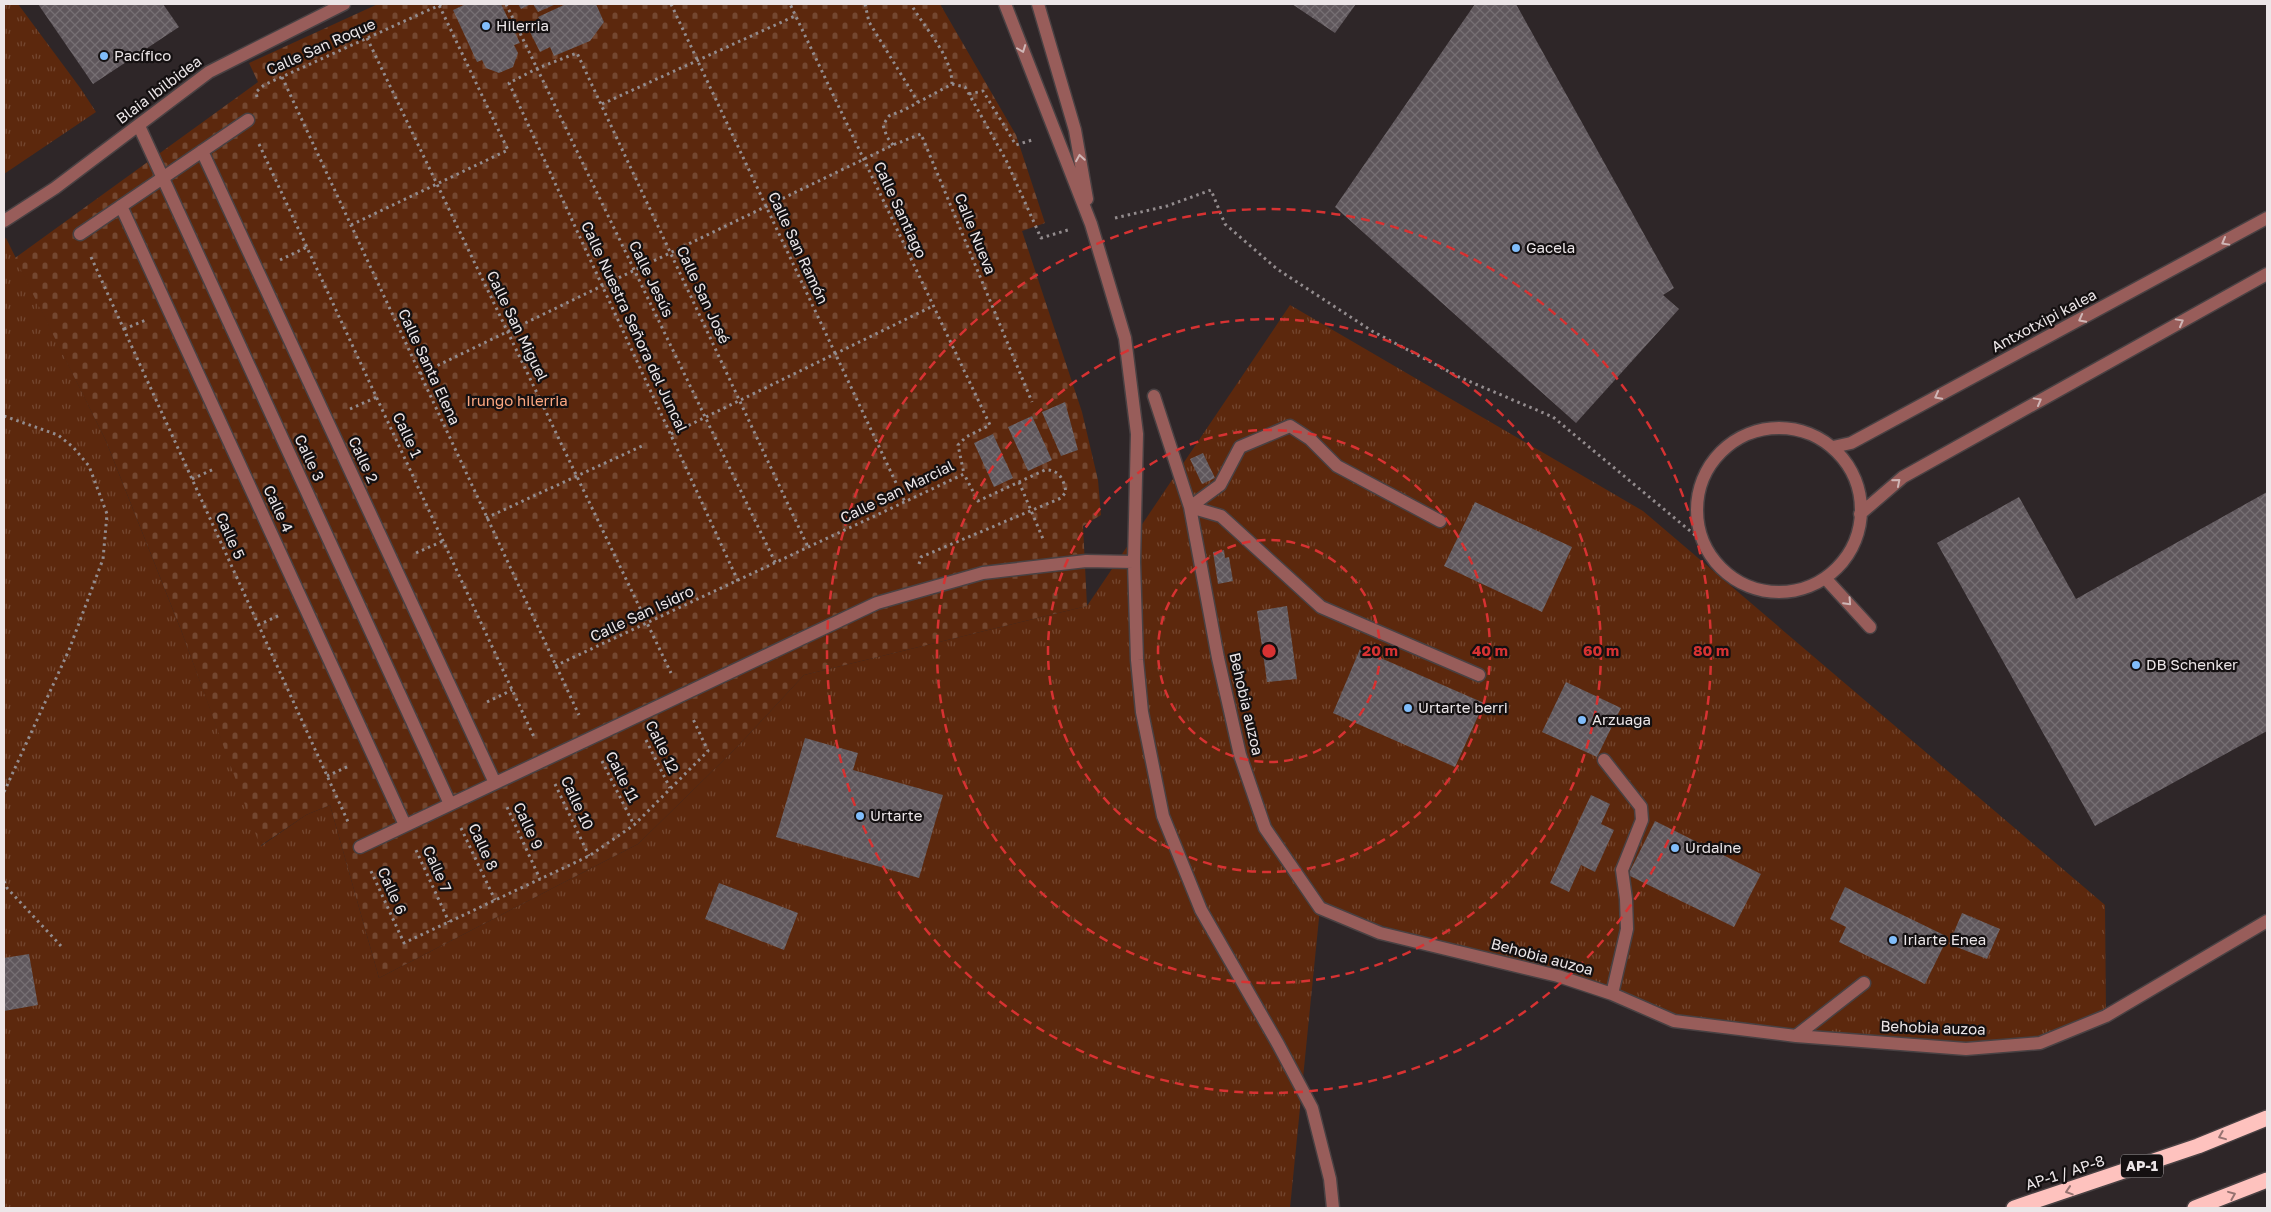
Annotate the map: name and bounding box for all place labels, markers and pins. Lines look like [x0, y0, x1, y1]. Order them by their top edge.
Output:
place label: Hilerria [496, 16, 549, 34]
marker: Hilerria [480, 20, 492, 32]
place label: Pacífico [114, 46, 171, 64]
marker: Pacífico [98, 50, 110, 62]
place label: Gacela [1526, 238, 1575, 256]
marker: Gacela [1510, 242, 1522, 254]
centre of rings [1260, 642, 1278, 660]
place label: DB Schenker [2146, 655, 2238, 673]
marker: DB Schenker [2130, 659, 2142, 671]
place label: Urtarte berri [1418, 698, 1508, 716]
marker: Urtarte berri [1402, 702, 1414, 714]
place label: Arzuaga [1592, 710, 1651, 728]
marker: Arzuaga [1576, 714, 1588, 726]
place label: Urtarte [870, 806, 923, 824]
marker: Urtarte [854, 810, 866, 822]
place label: Urdaine [1685, 838, 1742, 856]
marker: Urdaine [1669, 842, 1681, 854]
place label: Iriarte Enea [1903, 930, 1986, 948]
marker: Iriarte Enea [1887, 934, 1899, 946]

